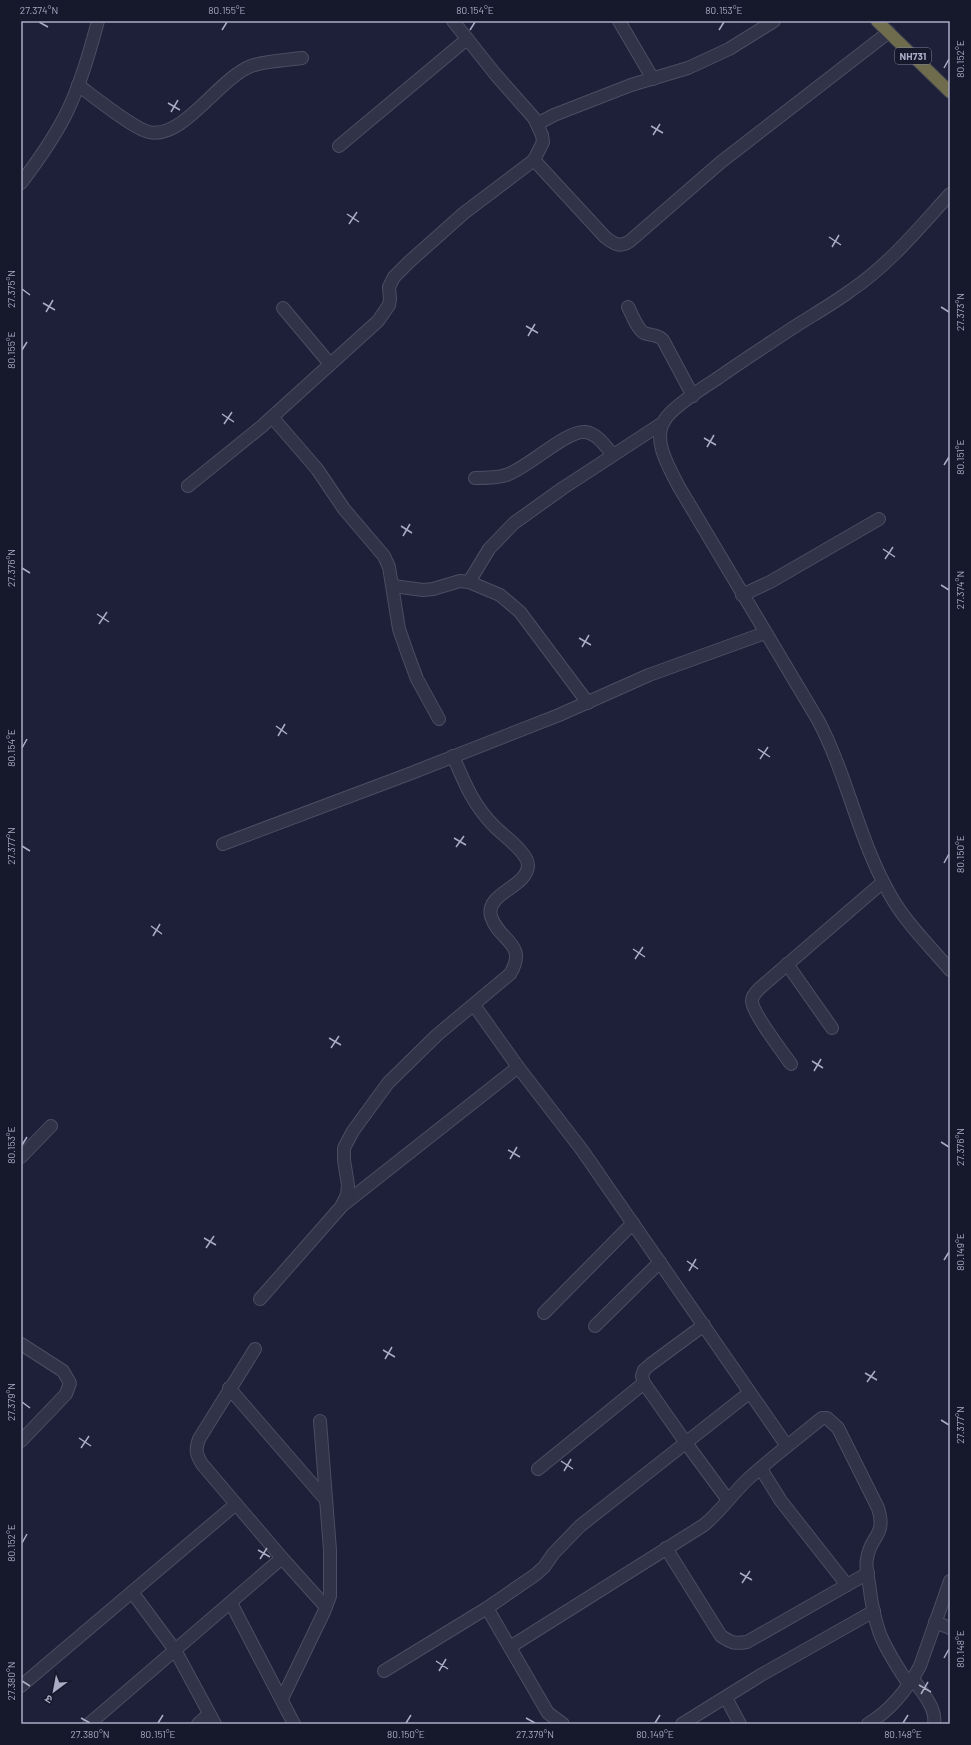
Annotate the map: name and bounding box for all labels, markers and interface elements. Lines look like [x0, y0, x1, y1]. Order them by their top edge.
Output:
text: 27.374°N [20, 4, 58, 16]
text: 80.155°E [208, 4, 246, 16]
text: 80.154°E [456, 4, 494, 16]
text: 80.153°E [705, 4, 743, 16]
text: 80.152°E [954, 40, 966, 78]
road number: NH731 [895, 48, 931, 64]
text: 27.375°N [5, 270, 17, 308]
text: 27.373°N [954, 293, 966, 331]
text: 80.155°E [5, 331, 17, 369]
text: 80.151°E [954, 439, 966, 475]
text: 27.376°N [5, 549, 17, 587]
text: 27.374°N [954, 571, 966, 609]
text: 80.154°E [5, 729, 17, 767]
text: 27.377°N [5, 827, 17, 865]
text: 80.150°E [954, 835, 966, 873]
text: 80.153°E [5, 1126, 17, 1164]
text: 27.376°N [954, 1128, 966, 1166]
text: 80.149°E [954, 1233, 966, 1271]
text: 27.379°N [5, 1383, 17, 1421]
text: 27.377°N [954, 1406, 966, 1444]
text: 80.152°E [5, 1524, 17, 1562]
text: 80.148°E [954, 1630, 966, 1668]
text: 27.380°N [5, 1662, 17, 1701]
north arrow [34, 1671, 74, 1711]
text: उ [42, 1692, 55, 1707]
text: 27.380°N [71, 1728, 110, 1740]
text: 80.151°E [140, 1728, 176, 1740]
text: 80.150°E [387, 1728, 425, 1740]
text: 27.379°N [516, 1728, 554, 1740]
text: 80.149°E [636, 1728, 674, 1740]
text: 80.148°E [884, 1728, 922, 1740]

